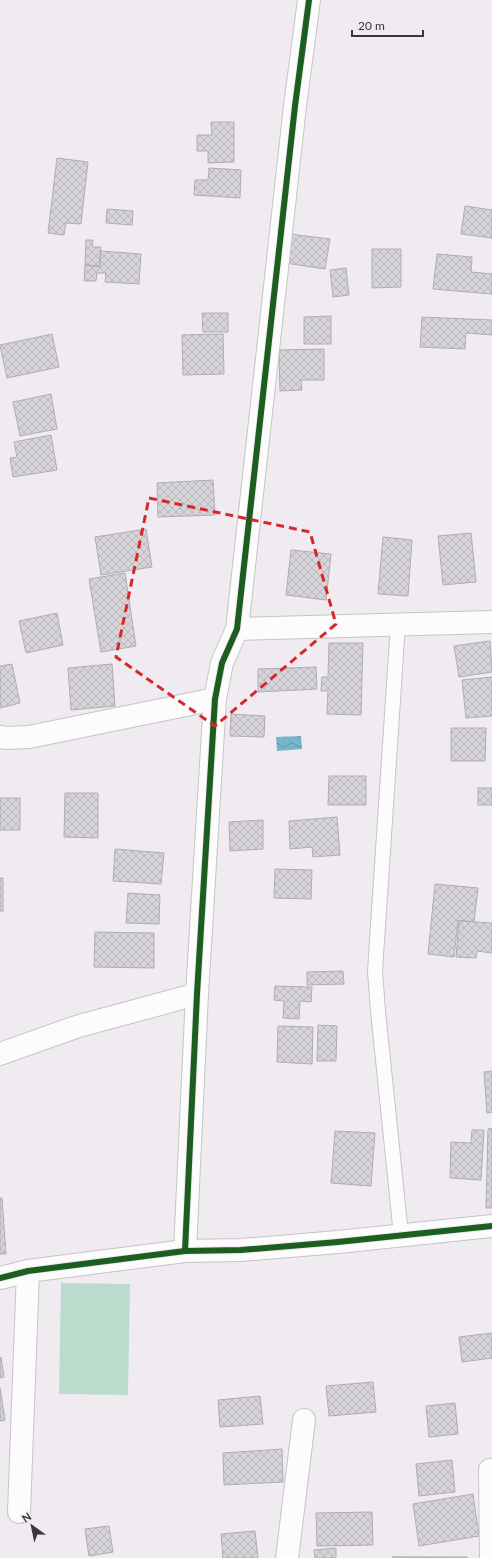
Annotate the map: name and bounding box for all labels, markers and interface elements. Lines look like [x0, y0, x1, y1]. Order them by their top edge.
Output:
scale bar [352, 12, 423, 38]
text: 20 m [358, 18, 385, 33]
north arrow [12, 1506, 52, 1546]
text: N [19, 1509, 33, 1525]

